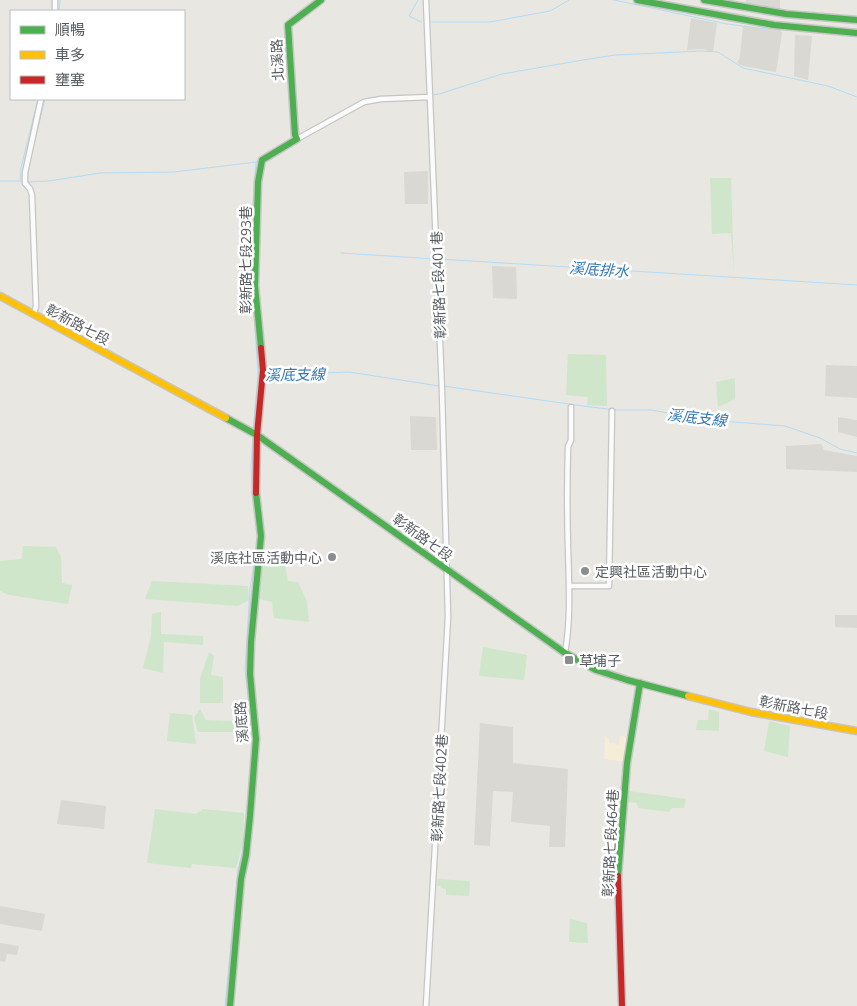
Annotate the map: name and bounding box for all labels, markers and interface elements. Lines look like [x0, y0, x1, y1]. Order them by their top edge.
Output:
legend [10, 10, 185, 100]
text: 順暢 [55, 19, 85, 39]
street label: 北溪路 [266, 39, 288, 81]
text: 車多 [55, 44, 85, 64]
text: 壅塞 [55, 69, 85, 89]
street label: 彰新路七段293巷 [236, 206, 255, 314]
street label: 彰新路七段401巷 [427, 231, 449, 339]
water label: 溪底排水 [568, 257, 631, 281]
street label: 彰新路七段 [43, 299, 113, 349]
water label: 溪底支線 [265, 363, 327, 385]
water label: 溪底支線 [666, 404, 730, 430]
street label: 彰新路七段 [389, 509, 457, 565]
place label: 溪底社區活動中心 [210, 548, 322, 567]
marker: 溪底社區活動中心 [326, 551, 338, 563]
place label: 定興社區活動中心 [595, 562, 707, 581]
marker: 定興社區活動中心 [579, 565, 591, 577]
place label: 草埔子 [579, 651, 621, 670]
marker: 草埔子 [563, 654, 575, 666]
street label: 彰新路七段 [758, 691, 830, 723]
street label: 溪底路 [230, 700, 252, 744]
street label: 彰新路七段402巷 [427, 734, 451, 842]
street label: 彰新路七段464巷 [598, 789, 622, 897]

